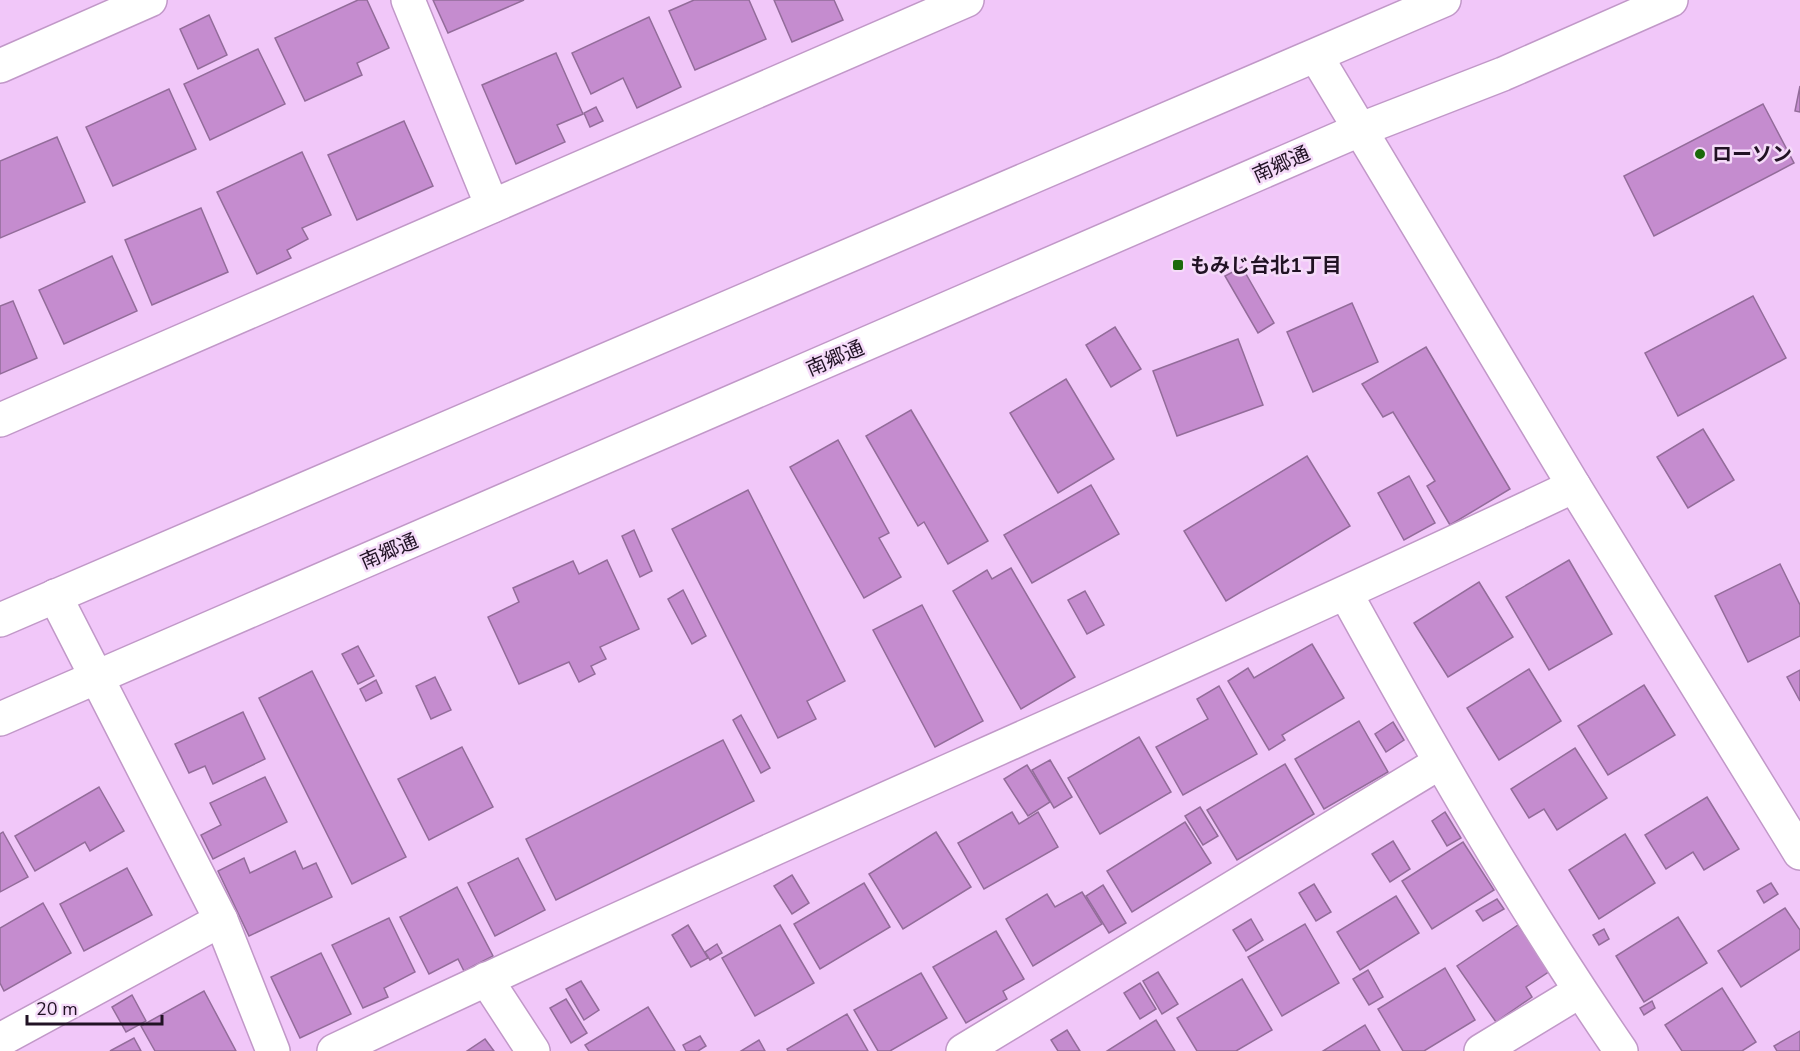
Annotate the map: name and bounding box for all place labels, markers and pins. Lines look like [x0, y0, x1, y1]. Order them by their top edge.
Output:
place label: ローソン [1712, 141, 1792, 168]
marker: ローソン [1693, 147, 1707, 161]
place label: もみじ台北1丁目 [1190, 252, 1342, 279]
marker: もみじ台北1丁目 [1171, 258, 1185, 272]

